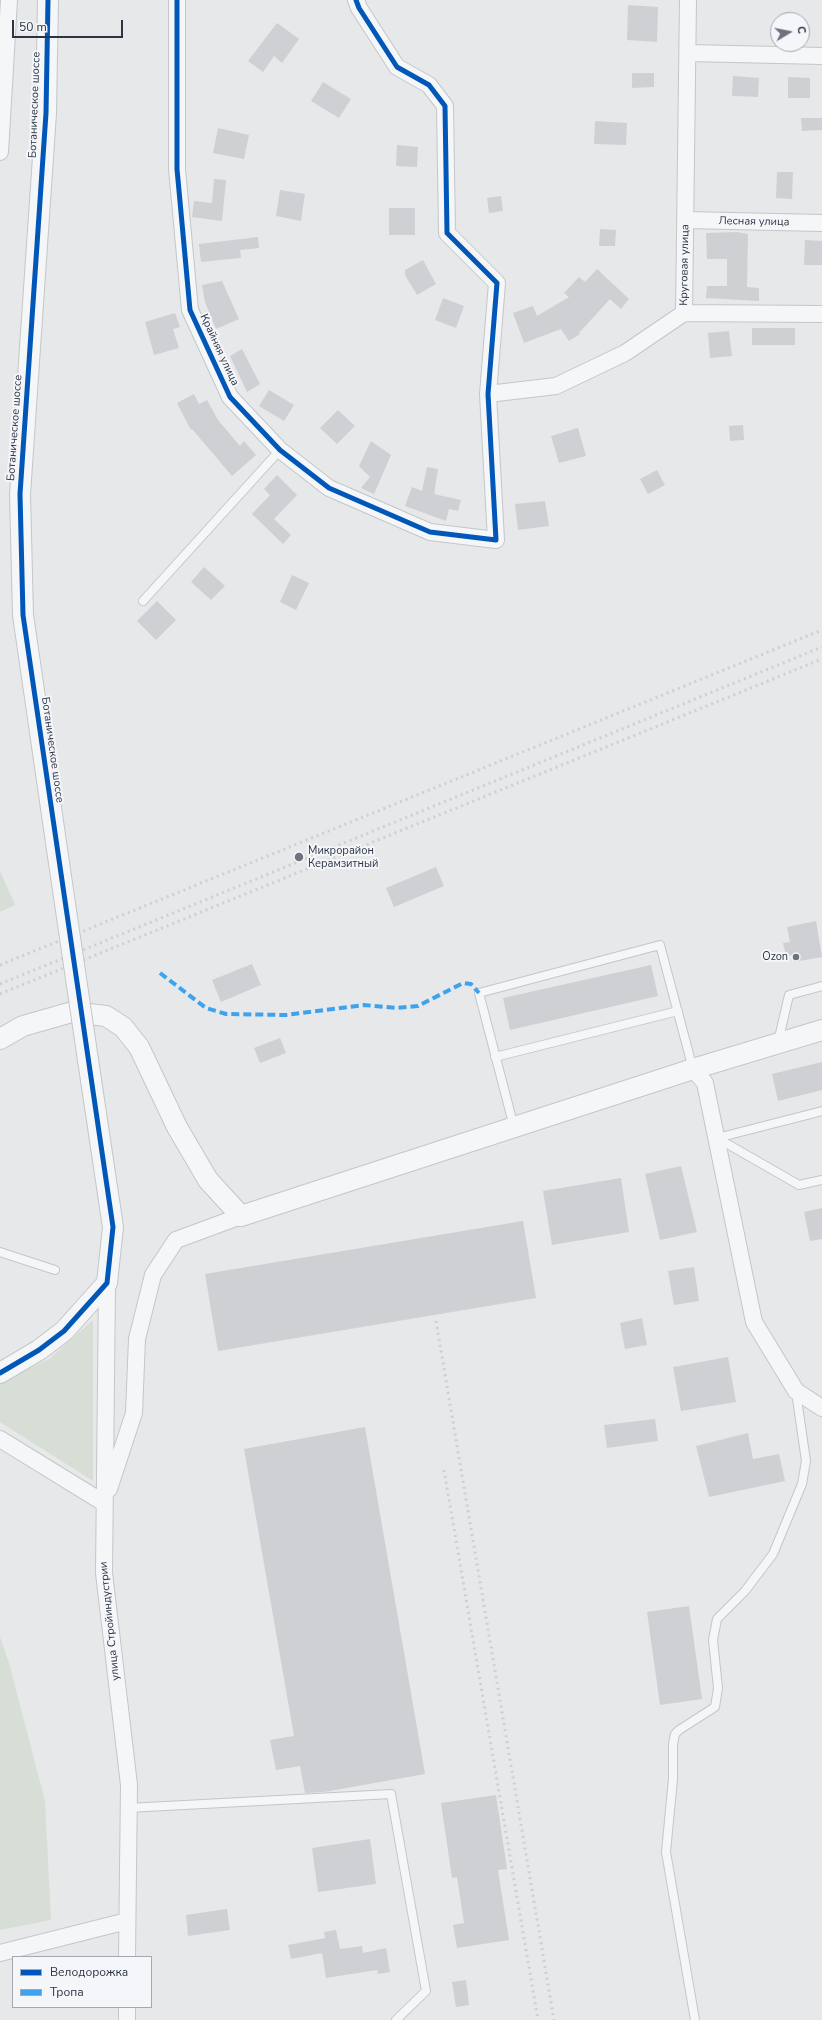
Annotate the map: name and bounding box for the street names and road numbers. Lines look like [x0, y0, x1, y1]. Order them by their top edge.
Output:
street label: Ботаническое шоссе [27, 52, 43, 158]
street label: Лесная улица [718, 215, 790, 229]
street label: Круговая улица [678, 224, 692, 306]
street label: Крайняя улица [197, 312, 241, 388]
street label: Ботаническое шоссе [5, 374, 25, 482]
street label: Ботаническое шоссе [38, 696, 66, 804]
street label: улица Стройиндустрии [97, 1561, 123, 1681]

